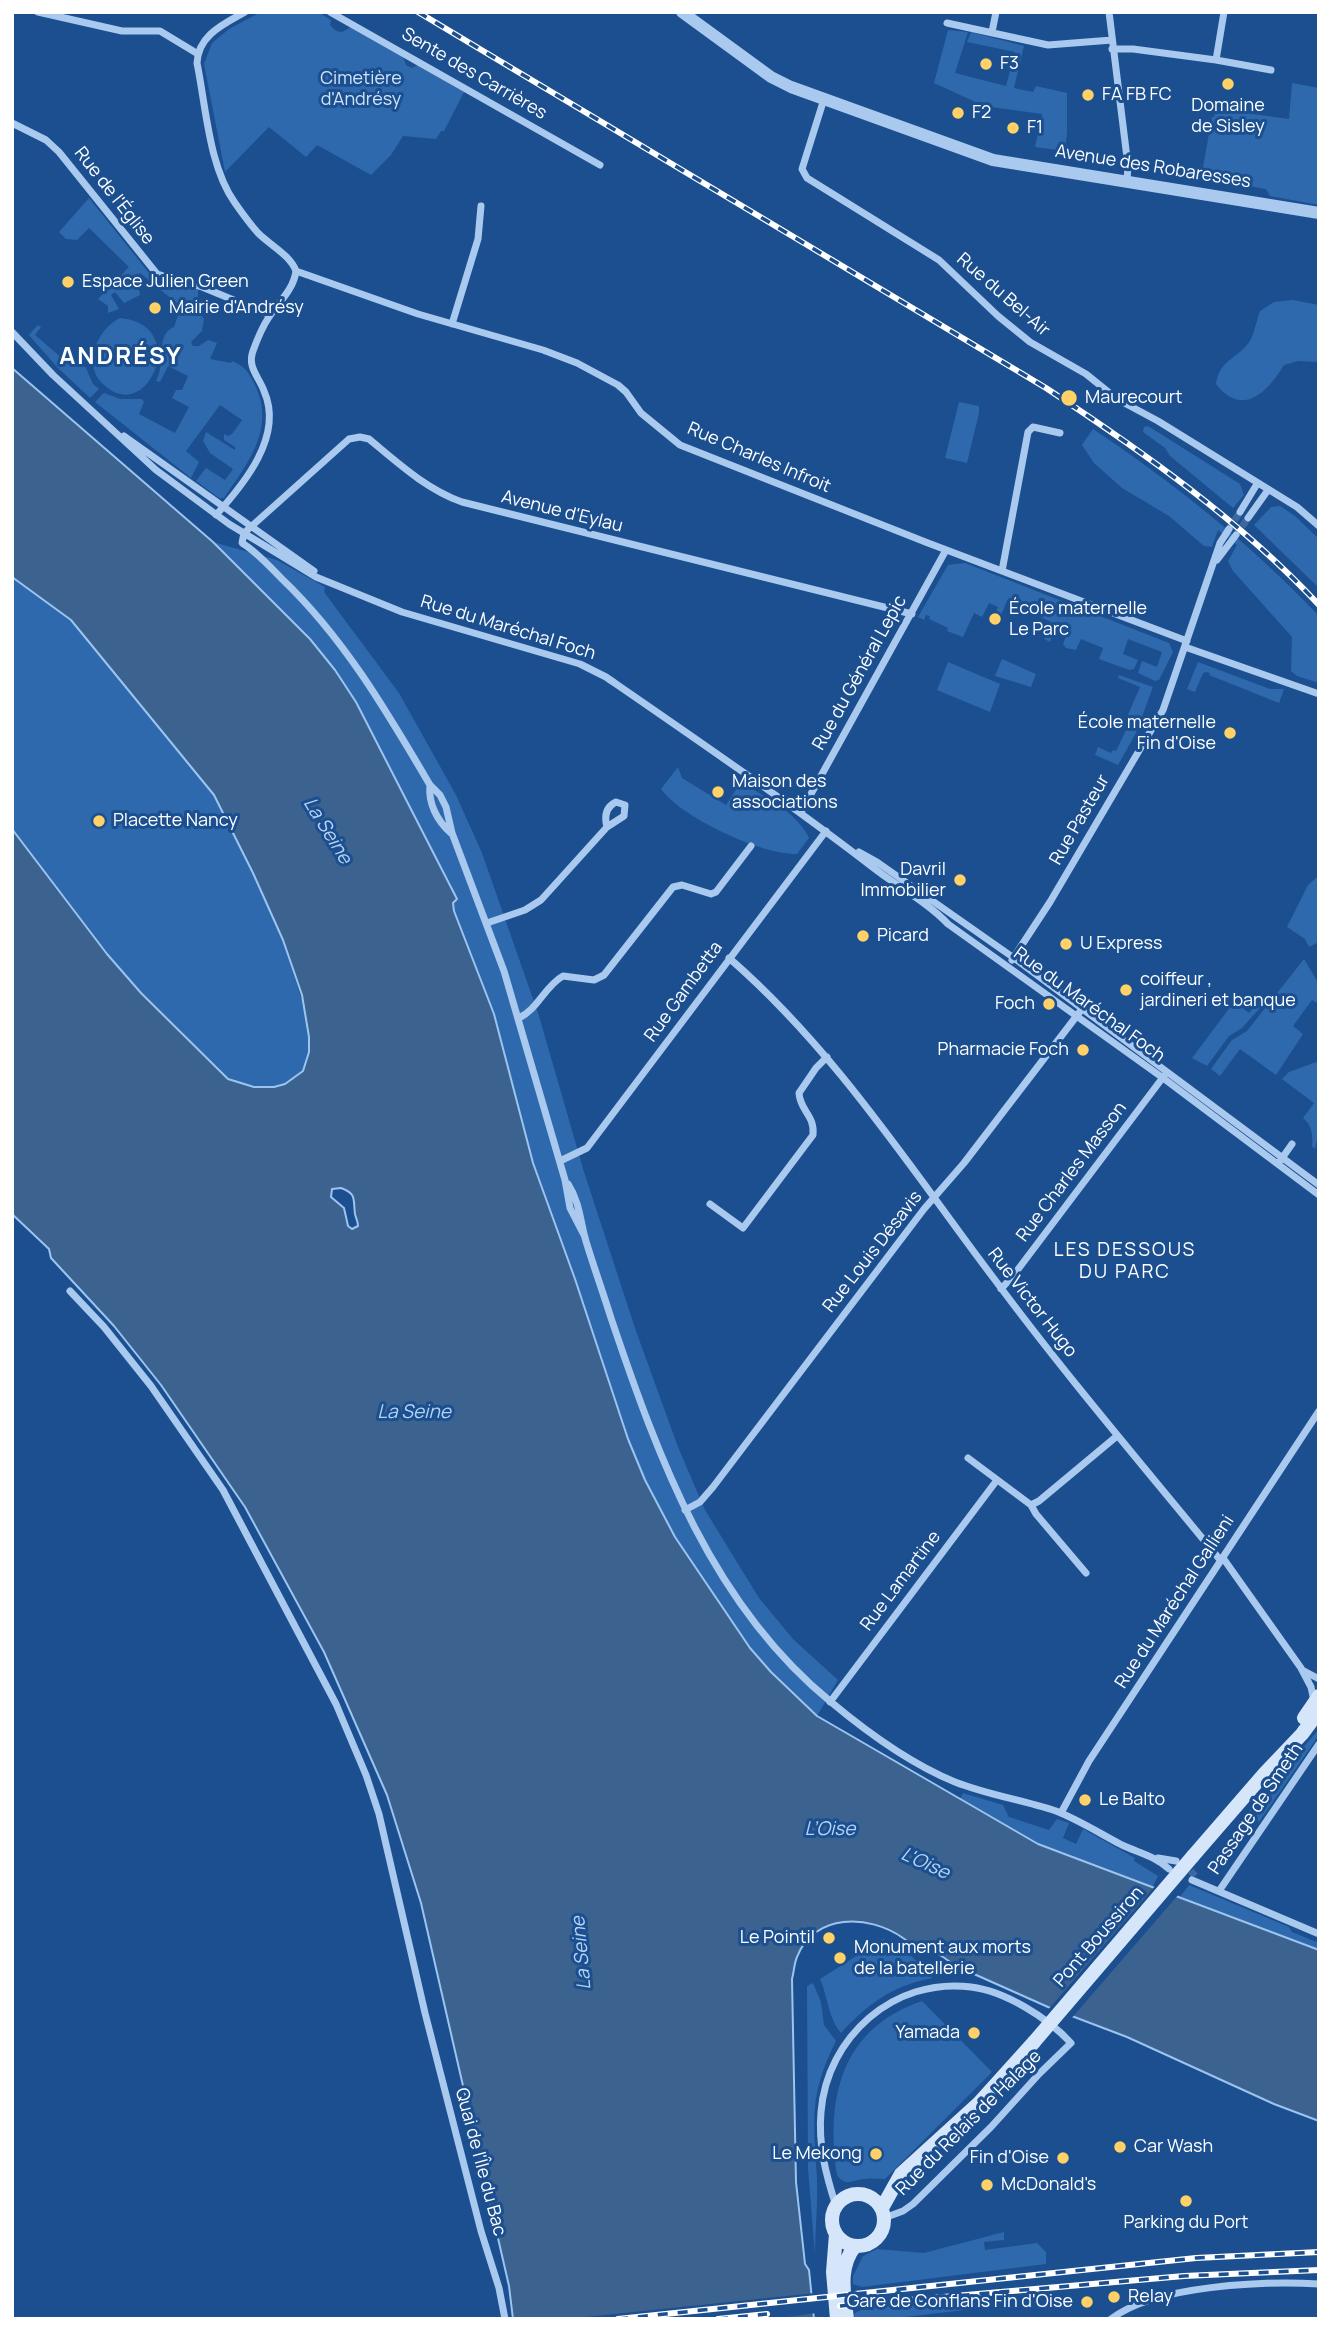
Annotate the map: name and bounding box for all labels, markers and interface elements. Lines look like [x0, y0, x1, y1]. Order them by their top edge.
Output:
street label: Sente des Carrières [398, 24, 550, 124]
place label: F3 [1000, 53, 1019, 75]
marker: F3 [978, 56, 994, 72]
park label: Cimetière d'Andrésy [320, 68, 402, 110]
marker: Domaine de Sisley [1220, 76, 1236, 92]
place label: FA FB FC [1102, 84, 1172, 106]
marker: FA FB FC [1080, 87, 1096, 103]
place label: Domaine de Sisley [1191, 95, 1265, 138]
place label: F2 [972, 102, 991, 124]
marker: F2 [950, 105, 966, 121]
place label: F1 [1027, 117, 1043, 139]
marker: F1 [1005, 120, 1021, 136]
street label: Avenue des Robaresses [1054, 141, 1252, 193]
street label: Rue de l'Église [69, 143, 159, 249]
street label: Rue du Bel-Air [952, 249, 1054, 341]
place label: Espace Julien Green [82, 271, 249, 293]
marker: Espace Julien Green [60, 274, 76, 290]
place label: Mairie d'Andrésy [169, 297, 304, 319]
marker: Mairie d'Andrésy [147, 300, 163, 316]
district label: ANDRÉSY [60, 343, 182, 371]
place label: Maurecourt [1085, 387, 1182, 409]
marker: Maurecourt [1059, 388, 1079, 408]
street label: Rue Charles Infroit [684, 418, 834, 498]
street label: Avenue d'Eylau [499, 486, 625, 538]
street label: Rue du Maréchal Foch [418, 591, 598, 665]
street label: Rue du Général Lepic [809, 592, 911, 754]
place label: École maternelle Le Parc [1009, 598, 1147, 640]
marker: École maternelle Le Parc [987, 611, 1003, 627]
place label: École maternelle Fin d'Oise [1078, 712, 1216, 754]
marker: École maternelle Fin d'Oise [1222, 725, 1238, 741]
place label: Maison des associations [732, 771, 838, 814]
street label: Rue Pasteur [1045, 771, 1115, 869]
marker: Maison des associations [710, 784, 726, 800]
water label: La Seine [298, 794, 356, 868]
place label: Placette Nancy [113, 810, 238, 832]
marker: Placette Nancy [91, 813, 107, 829]
place label: Davril Immobilier [860, 859, 946, 902]
marker: Davril Immobilier [952, 872, 968, 888]
place label: Picard [877, 925, 929, 947]
marker: Picard [855, 928, 871, 944]
place label: U Express [1080, 933, 1162, 955]
marker: U Express [1058, 936, 1074, 952]
street label: Rue Gambetta [640, 938, 728, 1046]
street label: Rue du Maréchal Foch [1009, 943, 1169, 1067]
place label: coiffeur , jardineri et banque [1140, 969, 1296, 1012]
marker: coiffeur , jardineri et banque [1118, 982, 1134, 998]
place label: Foch [995, 993, 1035, 1015]
marker: Foch [1041, 996, 1057, 1012]
place label: Pharmacie Foch [938, 1039, 1069, 1061]
marker: Pharmacie Foch [1075, 1042, 1091, 1058]
street label: Rue Charles Masson [1012, 1098, 1132, 1246]
street label: Rue Louis Désavis [819, 1187, 927, 1317]
district label: LES DESSOUS DU PARC [1055, 1240, 1195, 1284]
street label: Rue Victor Hugo [983, 1244, 1081, 1362]
water label: La Seine [377, 1402, 451, 1424]
street label: Rue du Maréchal Gallieni [1111, 1511, 1239, 1693]
street label: Rue Lamartine [856, 1527, 946, 1635]
street label: Passage de Smeth [1204, 1739, 1308, 1879]
place label: Le Balto [1099, 1789, 1165, 1811]
marker: Le Balto [1077, 1792, 1093, 1808]
water label: L’Oise [805, 1819, 855, 1841]
water label: L'Oise [897, 1843, 953, 1885]
street label: Pont Boussiron [1049, 1882, 1149, 1992]
water label: La Seine [567, 1915, 597, 1991]
place label: Le Pointil [740, 1927, 815, 1949]
marker: Le Pointil [821, 1930, 837, 1946]
place label: Monument aux morts de la batellerie [854, 1937, 1031, 1980]
marker: Monument aux morts de la batellerie [832, 1950, 848, 1966]
place label: Yamada [896, 2022, 960, 2044]
marker: Yamada [966, 2025, 982, 2041]
street label: Rue du Relais de Halage [892, 2046, 1046, 2200]
street label: Quai de l'Île du Bac [450, 2086, 510, 2238]
place label: Car Wash [1134, 2136, 1213, 2158]
marker: Car Wash [1112, 2139, 1128, 2155]
place label: Le Mekong [772, 2143, 862, 2165]
marker: Le Mekong [868, 2146, 884, 2162]
place label: Fin d'Oise [970, 2147, 1049, 2169]
marker: Fin d'Oise [1055, 2150, 1071, 2166]
place label: McDonald's [1001, 2174, 1096, 2196]
marker: McDonald's [979, 2177, 995, 2193]
marker: Parking du Port [1178, 2193, 1194, 2209]
place label: Parking du Port [1123, 2212, 1249, 2234]
place label: Relay [1128, 2286, 1173, 2308]
marker: Relay [1106, 2289, 1122, 2305]
place label: Gare de Conflans Fin d'Oise [847, 2291, 1073, 2313]
marker: Gare de Conflans Fin d'Oise [1079, 2294, 1095, 2310]

